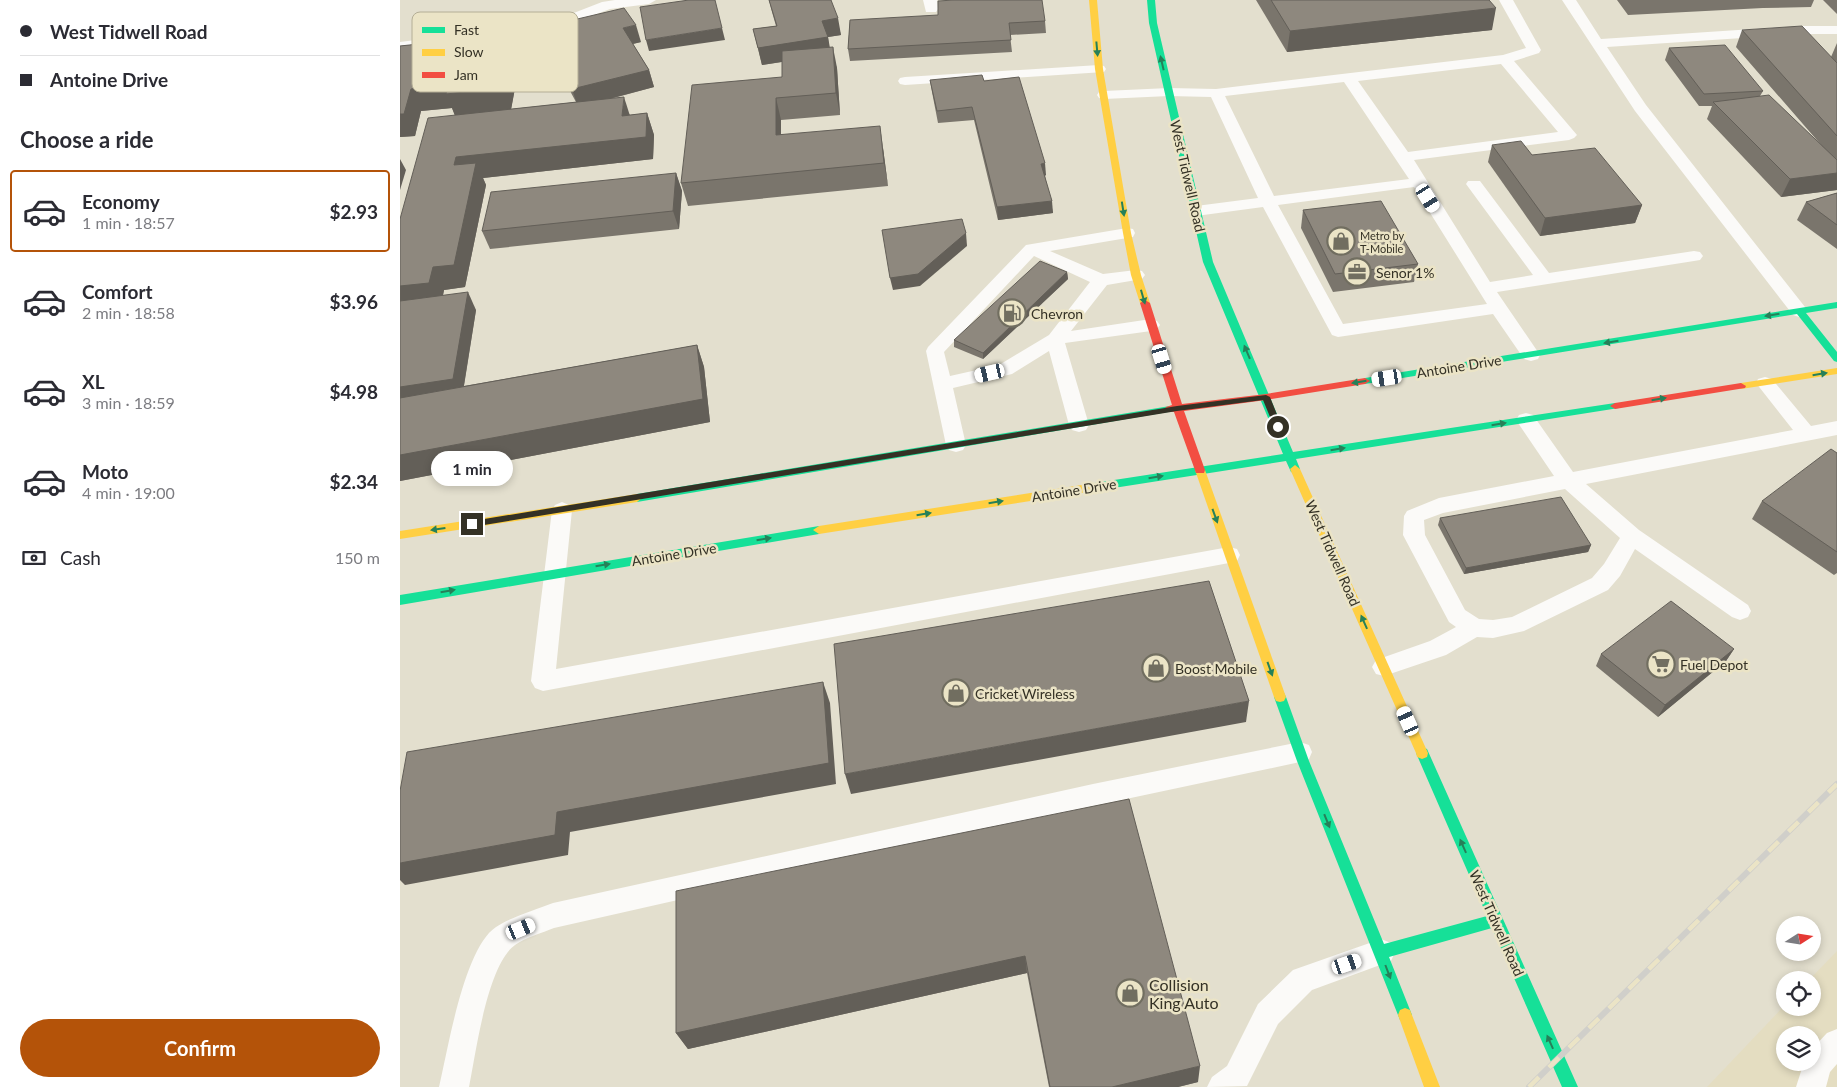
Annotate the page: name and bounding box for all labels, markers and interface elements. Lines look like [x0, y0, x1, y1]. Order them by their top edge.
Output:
legend [412, 12, 578, 92]
text: West Tidwell Road [50, 20, 208, 43]
text: Fast [454, 21, 479, 38]
one-way arrow [1094, 41, 1102, 57]
text: Slow [454, 43, 484, 60]
one-way arrow [1158, 56, 1166, 71]
text: Jam [454, 66, 478, 83]
text: Antoine Drive [50, 68, 168, 91]
street label: West Tidwell Road [1167, 118, 1209, 234]
text: Choose a ride [20, 126, 154, 153]
car [1413, 181, 1442, 215]
icon: car [22, 189, 67, 234]
text: Economy [82, 190, 160, 213]
text: $2.93 [329, 200, 378, 223]
one-way arrow [1119, 201, 1127, 217]
text: 1 min · 18:57 [82, 213, 175, 232]
shop icon: Metro by T-Mobile [1326, 226, 1356, 256]
place label: Metro by T-Mobile [1360, 229, 1405, 255]
office icon: Senor 1% [1342, 257, 1372, 287]
place label: Senor 1% [1376, 264, 1434, 281]
icon: car [22, 279, 67, 324]
text: Comfort [82, 280, 153, 303]
text: $3.96 [329, 290, 378, 313]
one-way arrow [1139, 290, 1147, 305]
fuel station icon: Chevron [997, 298, 1027, 328]
text: 2 min · 18:58 [82, 303, 175, 322]
place label: Chevron [1031, 305, 1083, 322]
one-way arrow [1763, 312, 1779, 320]
one-way arrow [1603, 338, 1619, 346]
car [1150, 342, 1173, 376]
one-way arrow [1242, 345, 1250, 360]
street label: Antoine Drive [1415, 351, 1503, 381]
car [973, 362, 1006, 384]
car [1371, 368, 1402, 388]
icon: car [22, 369, 67, 414]
text: XL [82, 370, 105, 393]
one-way arrow [1812, 370, 1828, 378]
one-way arrow [1351, 379, 1367, 387]
text: $4.98 [329, 380, 378, 403]
text: 3 min · 18:59 [82, 393, 175, 412]
one-way arrow [1652, 395, 1668, 403]
route start [1267, 416, 1289, 438]
one-way arrow [1491, 420, 1507, 428]
one-way arrow [1331, 445, 1347, 453]
callout: 1 min [431, 452, 513, 486]
icon: car [22, 459, 67, 504]
text: 1 min [452, 459, 492, 478]
text: Moto [82, 460, 128, 483]
text: $2.34 [329, 470, 378, 493]
one-way arrow [1149, 473, 1165, 481]
street label: Antoine Drive [1030, 475, 1118, 505]
text: 4 min · 19:00 [82, 483, 175, 502]
street label: West Tidwell Road [1302, 497, 1364, 609]
one-way arrow [988, 498, 1004, 506]
one-way arrow [917, 509, 933, 517]
one-way arrow [1212, 509, 1220, 524]
route end [461, 513, 483, 535]
one-way arrow [430, 525, 446, 533]
one-way arrow [756, 535, 772, 543]
street label: Antoine Drive [630, 539, 718, 569]
icon: cash [20, 544, 48, 572]
text: Cash [60, 546, 101, 569]
text: 150 m [335, 548, 380, 567]
one-way arrow [596, 561, 612, 569]
one-way arrow [440, 587, 456, 595]
one-way arrow [1359, 615, 1367, 629]
supermarket icon: Fuel Depot [1646, 649, 1676, 679]
shop icon: Boost Mobile [1141, 653, 1171, 683]
place label: Fuel Depot [1680, 656, 1748, 673]
place label: Boost Mobile [1175, 660, 1257, 677]
one-way arrow [1266, 662, 1274, 677]
shop icon: Cricket Wireless [941, 678, 971, 708]
place label: Cricket Wireless [975, 685, 1075, 702]
car [1395, 704, 1420, 738]
one-way arrow [1324, 814, 1332, 828]
one-way arrow [1459, 839, 1467, 853]
street label: West Tidwell Road [1466, 867, 1528, 979]
car [504, 916, 537, 942]
north arrow [1776, 916, 1821, 961]
map controls [1776, 916, 1821, 1071]
car [1330, 952, 1363, 976]
one-way arrow [1384, 965, 1392, 980]
button: locate [1776, 971, 1821, 1016]
place label: Collision King Auto [1149, 975, 1219, 1012]
shop icon: Collision King Auto [1115, 978, 1145, 1008]
button: Confirm [20, 1019, 380, 1077]
button: layers [1776, 1026, 1821, 1071]
one-way arrow [1546, 1035, 1554, 1049]

